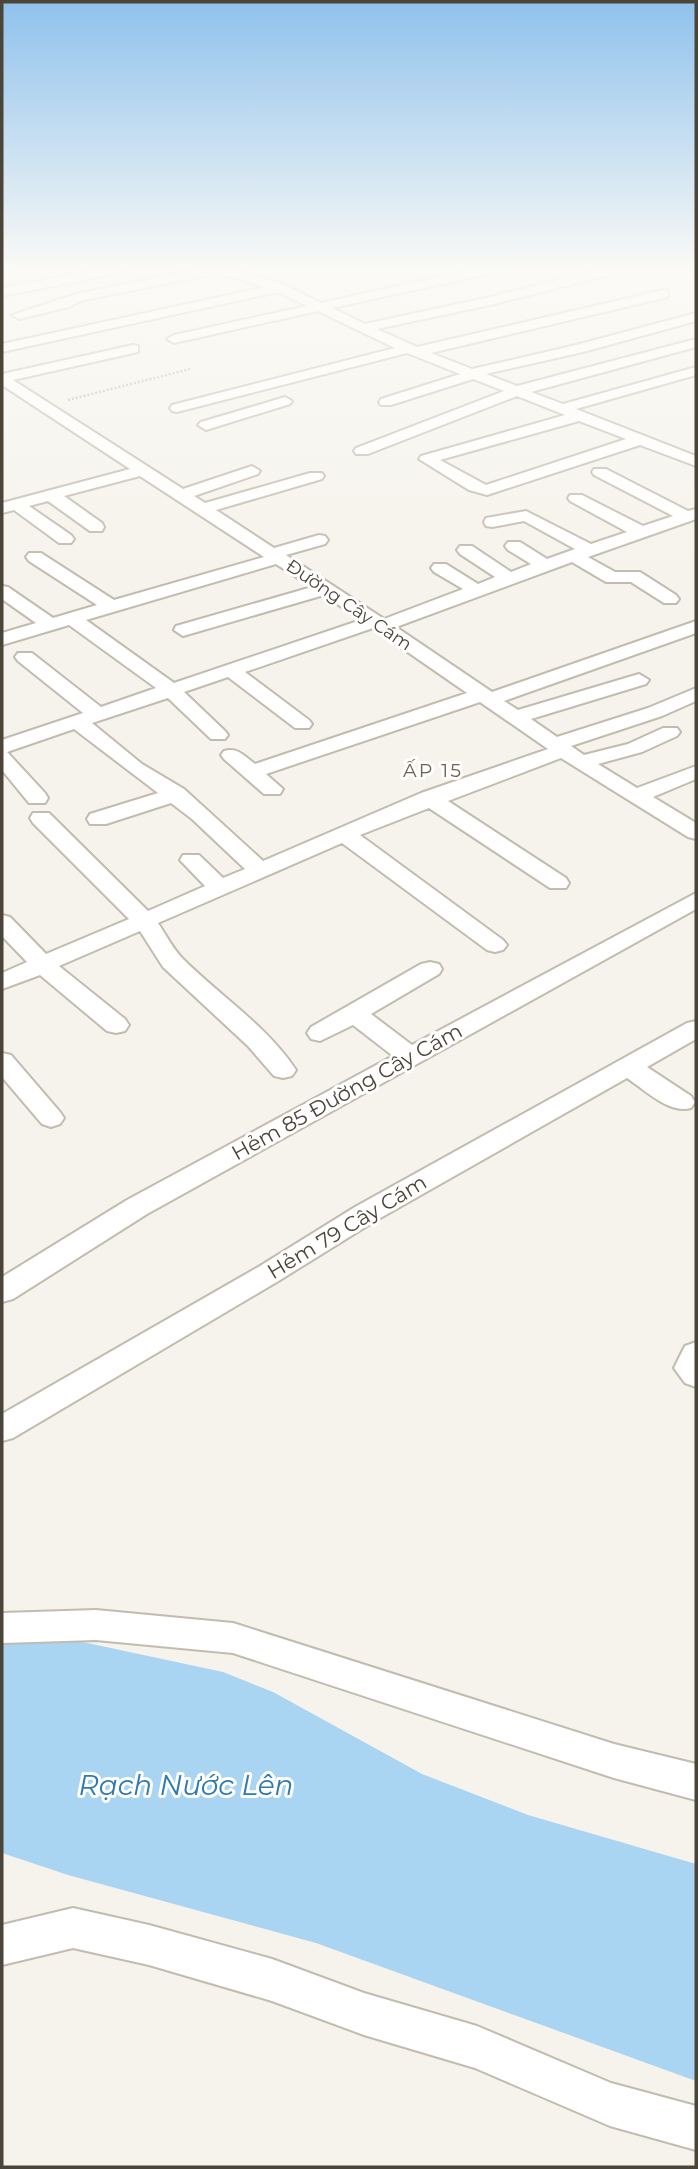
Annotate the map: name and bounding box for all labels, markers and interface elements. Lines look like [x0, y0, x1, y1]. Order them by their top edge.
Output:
street label: Đường Cây Cám [282, 555, 416, 655]
district label: ẤP 15 [403, 759, 463, 782]
street label: Hẻm 85 Đường Cây Cám [227, 1018, 466, 1165]
street label: Hẻm 79 Cây Cám [263, 1169, 431, 1284]
water label: Rạch Nước Lên [79, 1768, 294, 1802]

